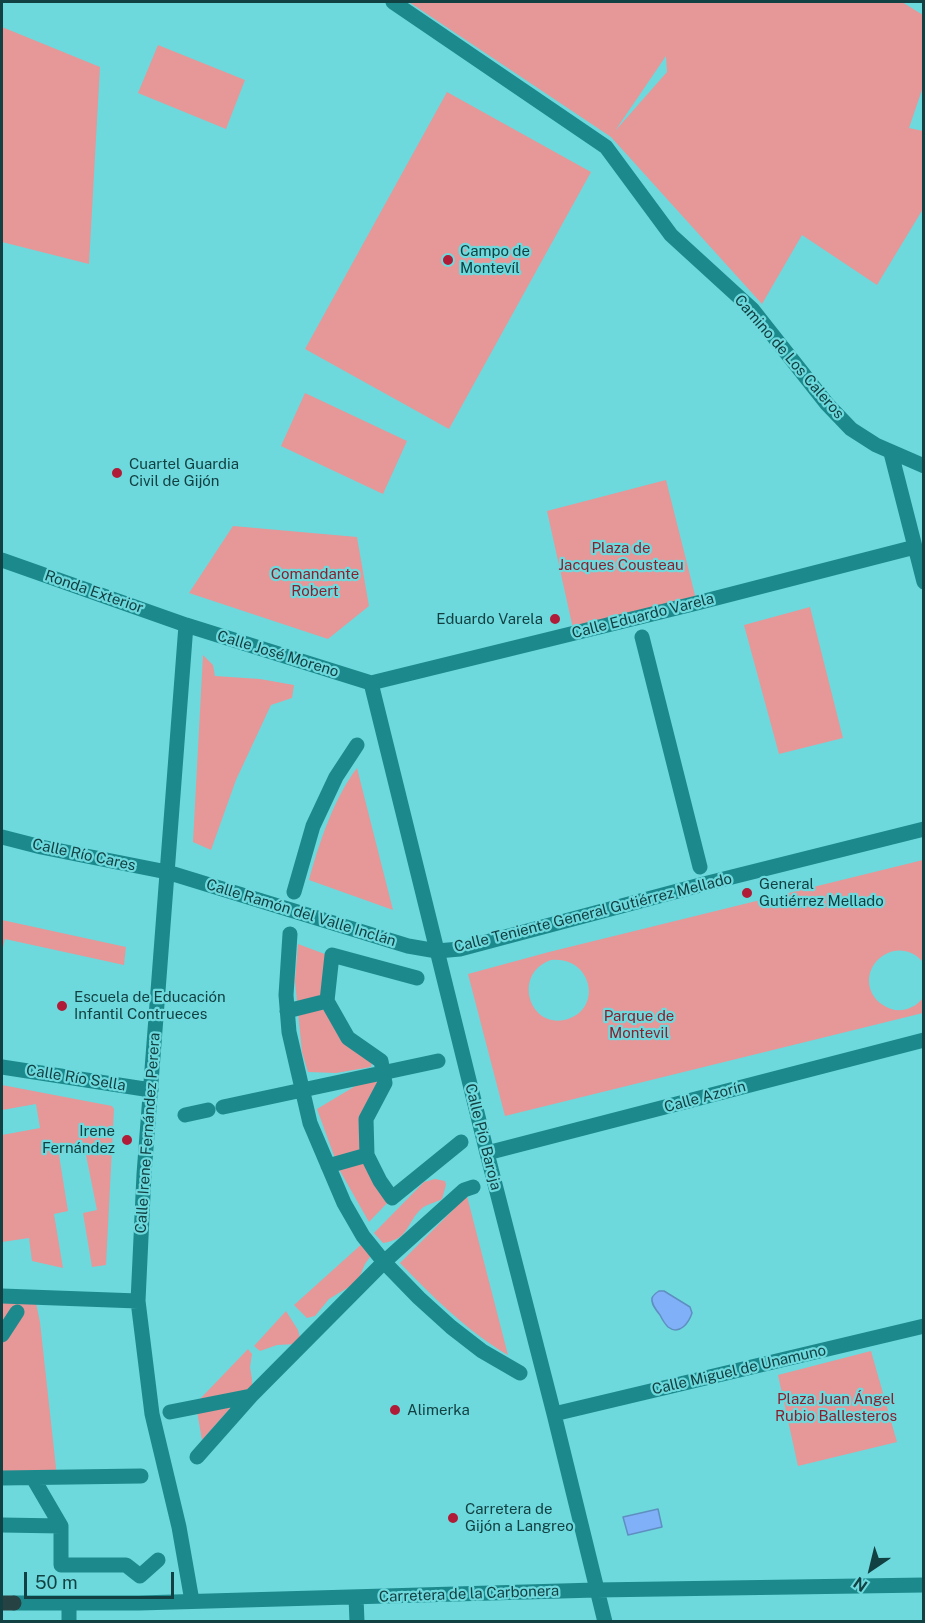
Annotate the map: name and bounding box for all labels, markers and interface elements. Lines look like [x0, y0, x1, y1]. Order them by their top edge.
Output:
place label: Campo de Montevíl [460, 242, 530, 277]
marker: Campo de Montevíl [441, 253, 455, 267]
street label: Camino de Los Caleros [730, 291, 848, 423]
place label: Cuartel Guardia Civil de Gijón [129, 455, 239, 490]
marker: Cuartel Guardia Civil de Gijón [110, 466, 124, 480]
park label: Plaza de Jacques Cousteau [558, 539, 684, 574]
park label: Comandante Robert [271, 565, 359, 600]
street label: Ronda Exterior [42, 567, 146, 617]
street label: Calle Eduardo Varela [570, 590, 716, 642]
place label: Eduardo Varela [436, 610, 543, 628]
marker: Eduardo Varela [548, 612, 562, 626]
street label: Calle José Moreno [215, 627, 341, 681]
street label: Calle Río Cares [31, 835, 137, 875]
street label: Calle Teniente General Gutiérrez Mellado [452, 870, 734, 956]
place label: General Gutiérrez Mellado [759, 875, 884, 910]
street label: Calle Ramón del Valle Inclán [204, 876, 398, 950]
marker: General Gutiérrez Mellado [740, 886, 754, 900]
place label: Escuela de Educación Infantil Contrueces [74, 988, 226, 1023]
marker: Escuela de Educación Infantil Contrueces [55, 999, 69, 1013]
park label: Parque de Montevil [604, 1007, 674, 1042]
street label: Calle Irene Fernández Perera [132, 1032, 164, 1234]
street label: Calle Río Sella [25, 1061, 127, 1095]
street label: Calle Azorín [662, 1077, 748, 1117]
street label: Calle Pío Baroja [461, 1082, 505, 1192]
place label: Irene Fernández [42, 1122, 115, 1157]
marker: Irene Fernández [120, 1133, 134, 1147]
street label: Calle Miguel de Unamuno [650, 1341, 828, 1399]
park label: Plaza Juan Ángel Rubio Ballesteros [775, 1390, 897, 1425]
place label: Alimerka [407, 1401, 470, 1419]
marker: Alimerka [388, 1403, 402, 1417]
place label: Carretera de Gijón a Langreo [465, 1500, 574, 1535]
marker: Carretera de Gijón a Langreo [446, 1511, 460, 1525]
north arrow [841, 1539, 901, 1599]
scale bar [27, 1560, 177, 1598]
text: 50 m [35, 1572, 78, 1593]
text: N [850, 1573, 871, 1596]
street label: Carretera de la Carbonera [379, 1582, 559, 1606]

